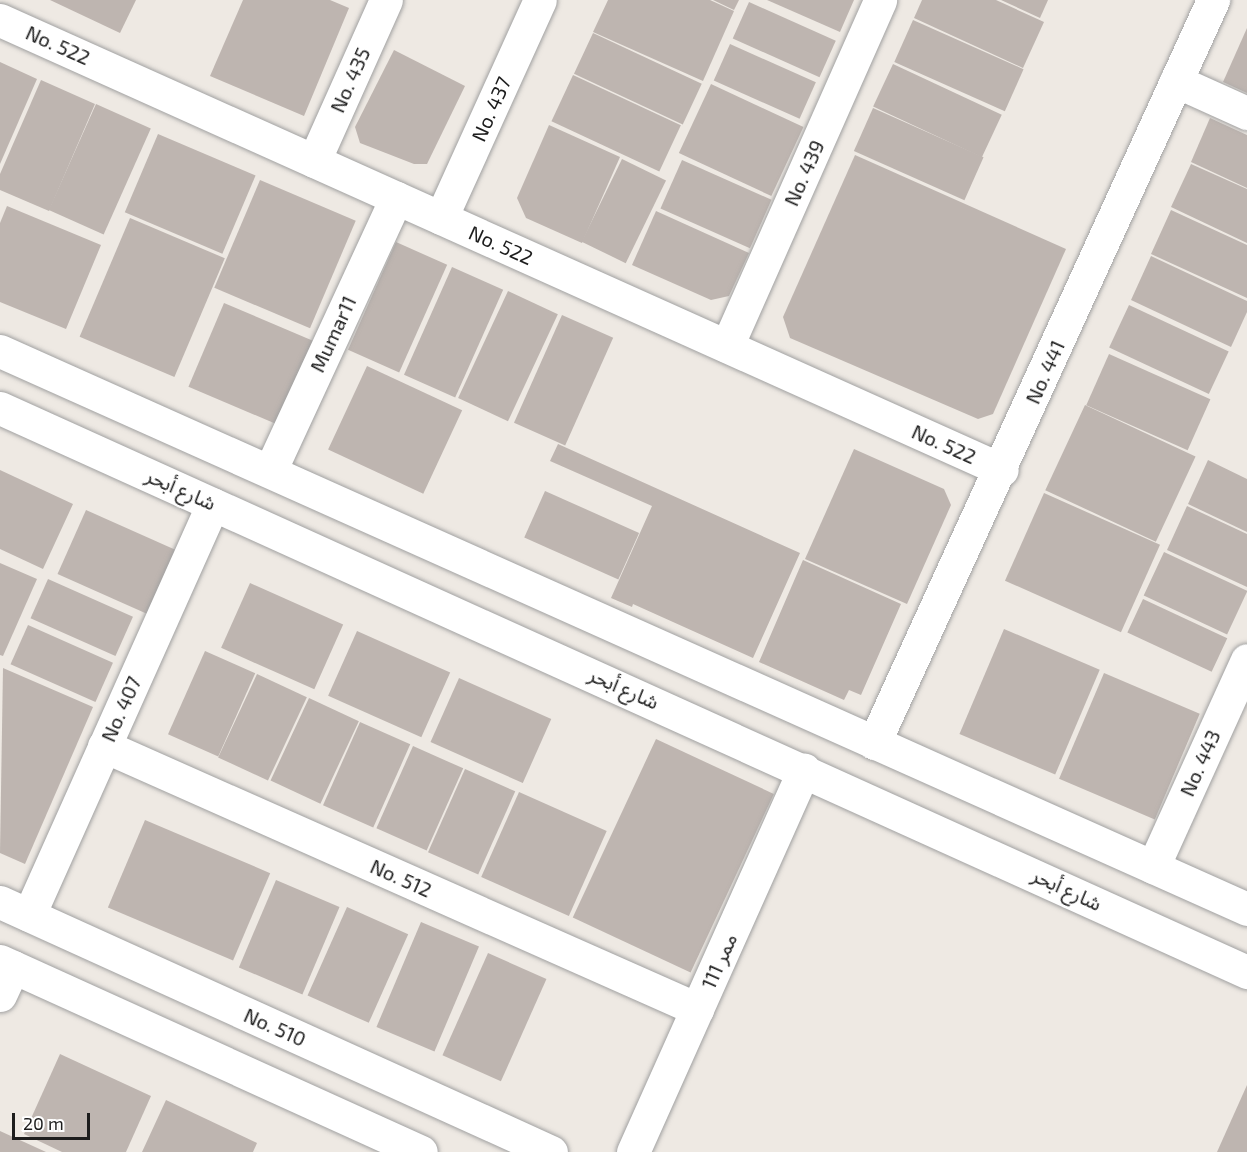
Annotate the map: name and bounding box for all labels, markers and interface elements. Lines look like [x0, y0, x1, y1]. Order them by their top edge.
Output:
street label: No. 522 [22, 20, 94, 70]
street label: No. 435 [325, 44, 375, 116]
street label: No. 437 [466, 73, 516, 145]
street label: No. 439 [779, 136, 829, 210]
street label: No. 522 [465, 220, 537, 270]
street label: Mumar11 [305, 292, 361, 376]
street label: No. 441 [1020, 336, 1070, 408]
street label: No. 522 [908, 419, 980, 469]
street label: شارع أبحر [142, 463, 220, 515]
street label: شارع أبحر [585, 662, 663, 714]
street label: No. 407 [96, 673, 146, 745]
street label: No. 443 [1175, 726, 1225, 800]
street label: No. 512 [367, 854, 435, 902]
street label: شارع أبحر [1028, 862, 1106, 916]
street label: ممر 111 [696, 929, 742, 993]
street label: No. 510 [240, 1003, 310, 1051]
scale bar [15, 1101, 93, 1139]
text: 20 m [23, 1112, 64, 1134]

